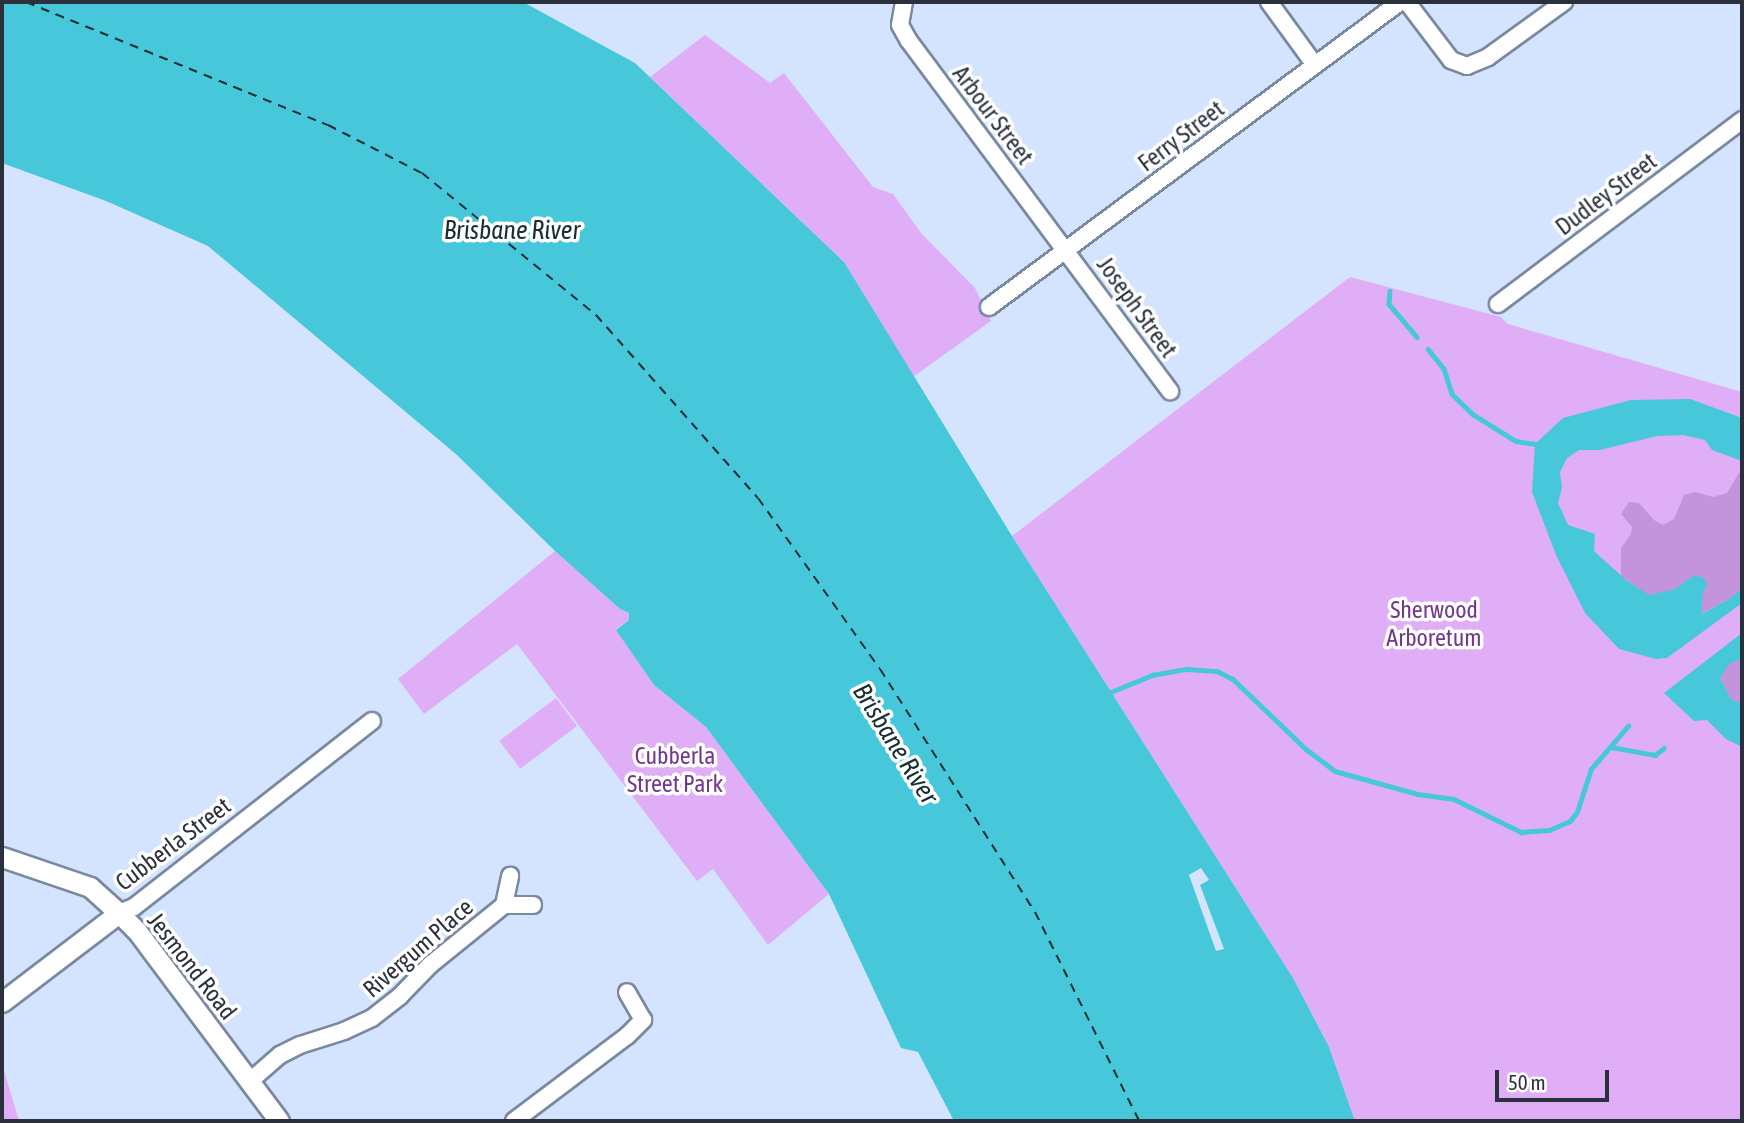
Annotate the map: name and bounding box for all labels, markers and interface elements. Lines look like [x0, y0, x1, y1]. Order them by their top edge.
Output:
street label: Arbour Street [947, 60, 1039, 170]
street label: Ferry Street [1132, 94, 1230, 178]
street label: Dudley Street [1550, 147, 1662, 241]
water label: Brisbane River [444, 215, 580, 247]
street label: Joseph Street [1091, 251, 1183, 363]
park label: Sherwood Arboretum [1386, 596, 1482, 652]
water label: Brisbane River [846, 678, 944, 810]
park label: Cubberla Street Park [627, 742, 723, 798]
street label: Cubberla Street [110, 791, 236, 897]
street label: Rivergum Place [357, 893, 479, 1003]
street label: Jesmond Road [141, 907, 243, 1025]
scale bar [1499, 1056, 1613, 1100]
text: 50 m [1508, 1070, 1546, 1094]

